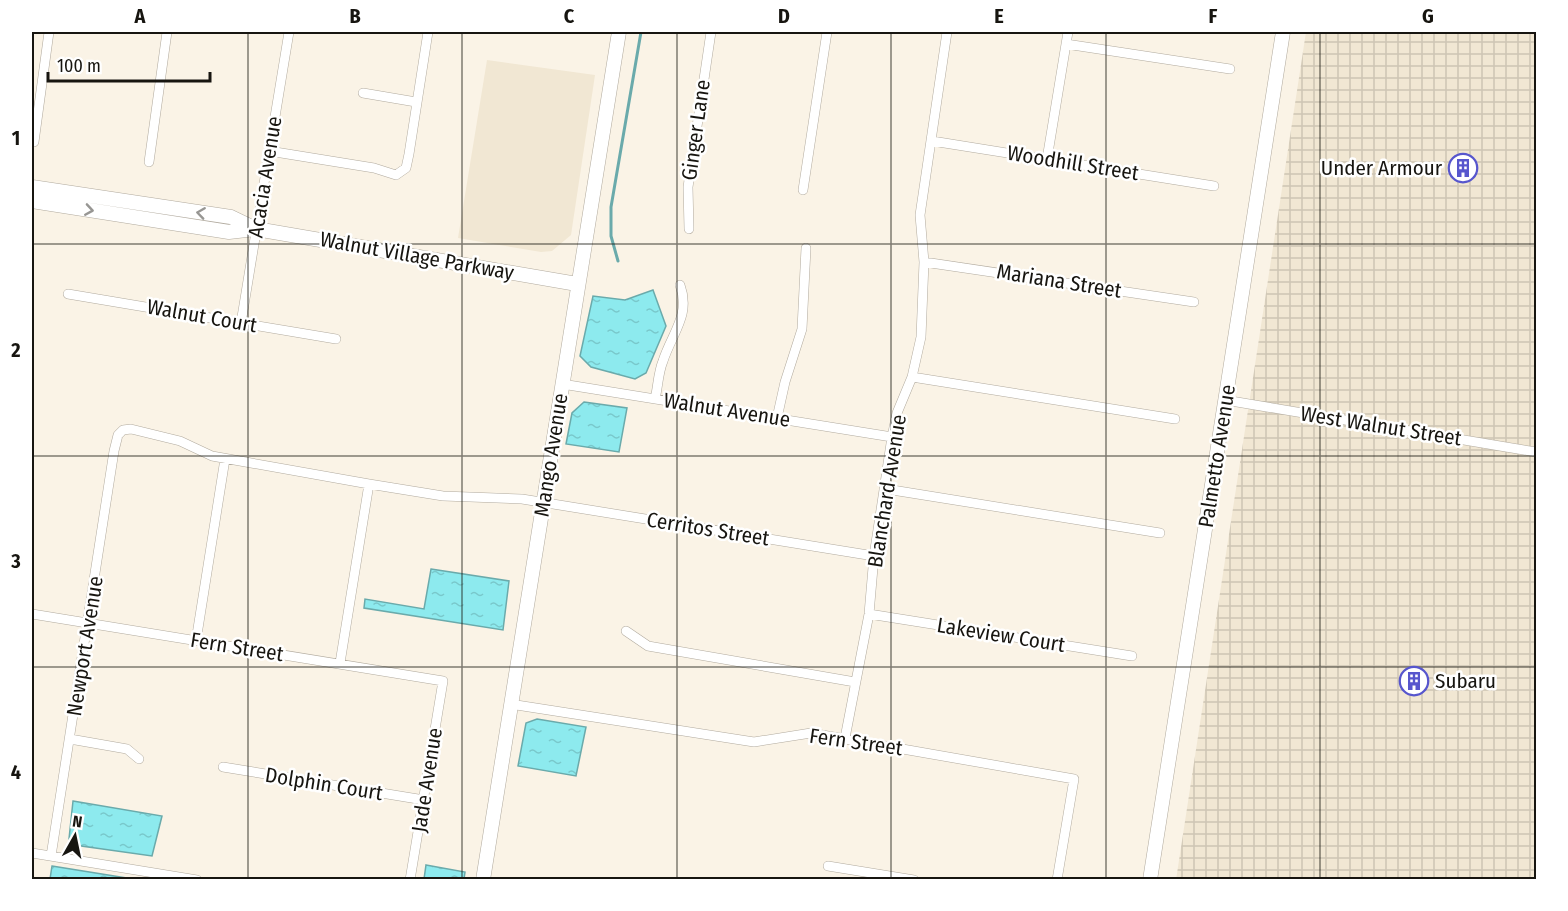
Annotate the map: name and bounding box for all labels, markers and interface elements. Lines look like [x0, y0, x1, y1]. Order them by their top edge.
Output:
text: A [134, 4, 147, 28]
text: B [349, 4, 361, 28]
text: C [564, 4, 575, 28]
text: D [778, 4, 790, 28]
text: E [994, 4, 1004, 28]
text: F [1209, 4, 1218, 28]
text: G [1422, 4, 1434, 28]
scale bar [48, 45, 210, 83]
text: 100 m [57, 55, 101, 77]
street label: Ginger Lane [676, 78, 716, 182]
street label: Acacia Avenue [243, 114, 287, 240]
text: 1 [12, 126, 20, 150]
street label: Woodhill Street [1005, 140, 1141, 186]
building icon: Under Armour [1447, 152, 1479, 184]
place label: Under Armour [1321, 155, 1443, 181]
one-way arrow [85, 204, 94, 216]
one-way arrow [196, 207, 205, 219]
street label: Walnut Village Parkway [318, 226, 517, 286]
street label: Mariana Street [995, 258, 1123, 304]
street label: Walnut Court [145, 294, 259, 338]
text: 2 [10, 338, 21, 362]
street label: Palmetto Avenue [1193, 383, 1241, 529]
street label: Walnut Avenue [662, 387, 792, 433]
street label: Mango Avenue [528, 391, 574, 519]
street label: West Walnut Street [1299, 400, 1464, 452]
street label: Blanchard Avenue [862, 413, 912, 569]
street label: Cerritos Street [645, 506, 771, 552]
text: 3 [10, 549, 21, 573]
street label: Newport Avenue [61, 574, 109, 718]
street label: Lakeview Court [935, 612, 1067, 658]
street label: Fern Street [189, 627, 285, 667]
building icon: Subaru [1398, 665, 1430, 697]
place label: Subaru [1435, 668, 1496, 694]
street label: Fern Street [808, 723, 904, 761]
street label: Jade Avenue [406, 726, 448, 834]
text: 4 [11, 760, 21, 784]
street label: Dolphin Court [263, 762, 385, 806]
north arrow [45, 806, 105, 866]
text: N [71, 812, 83, 832]

